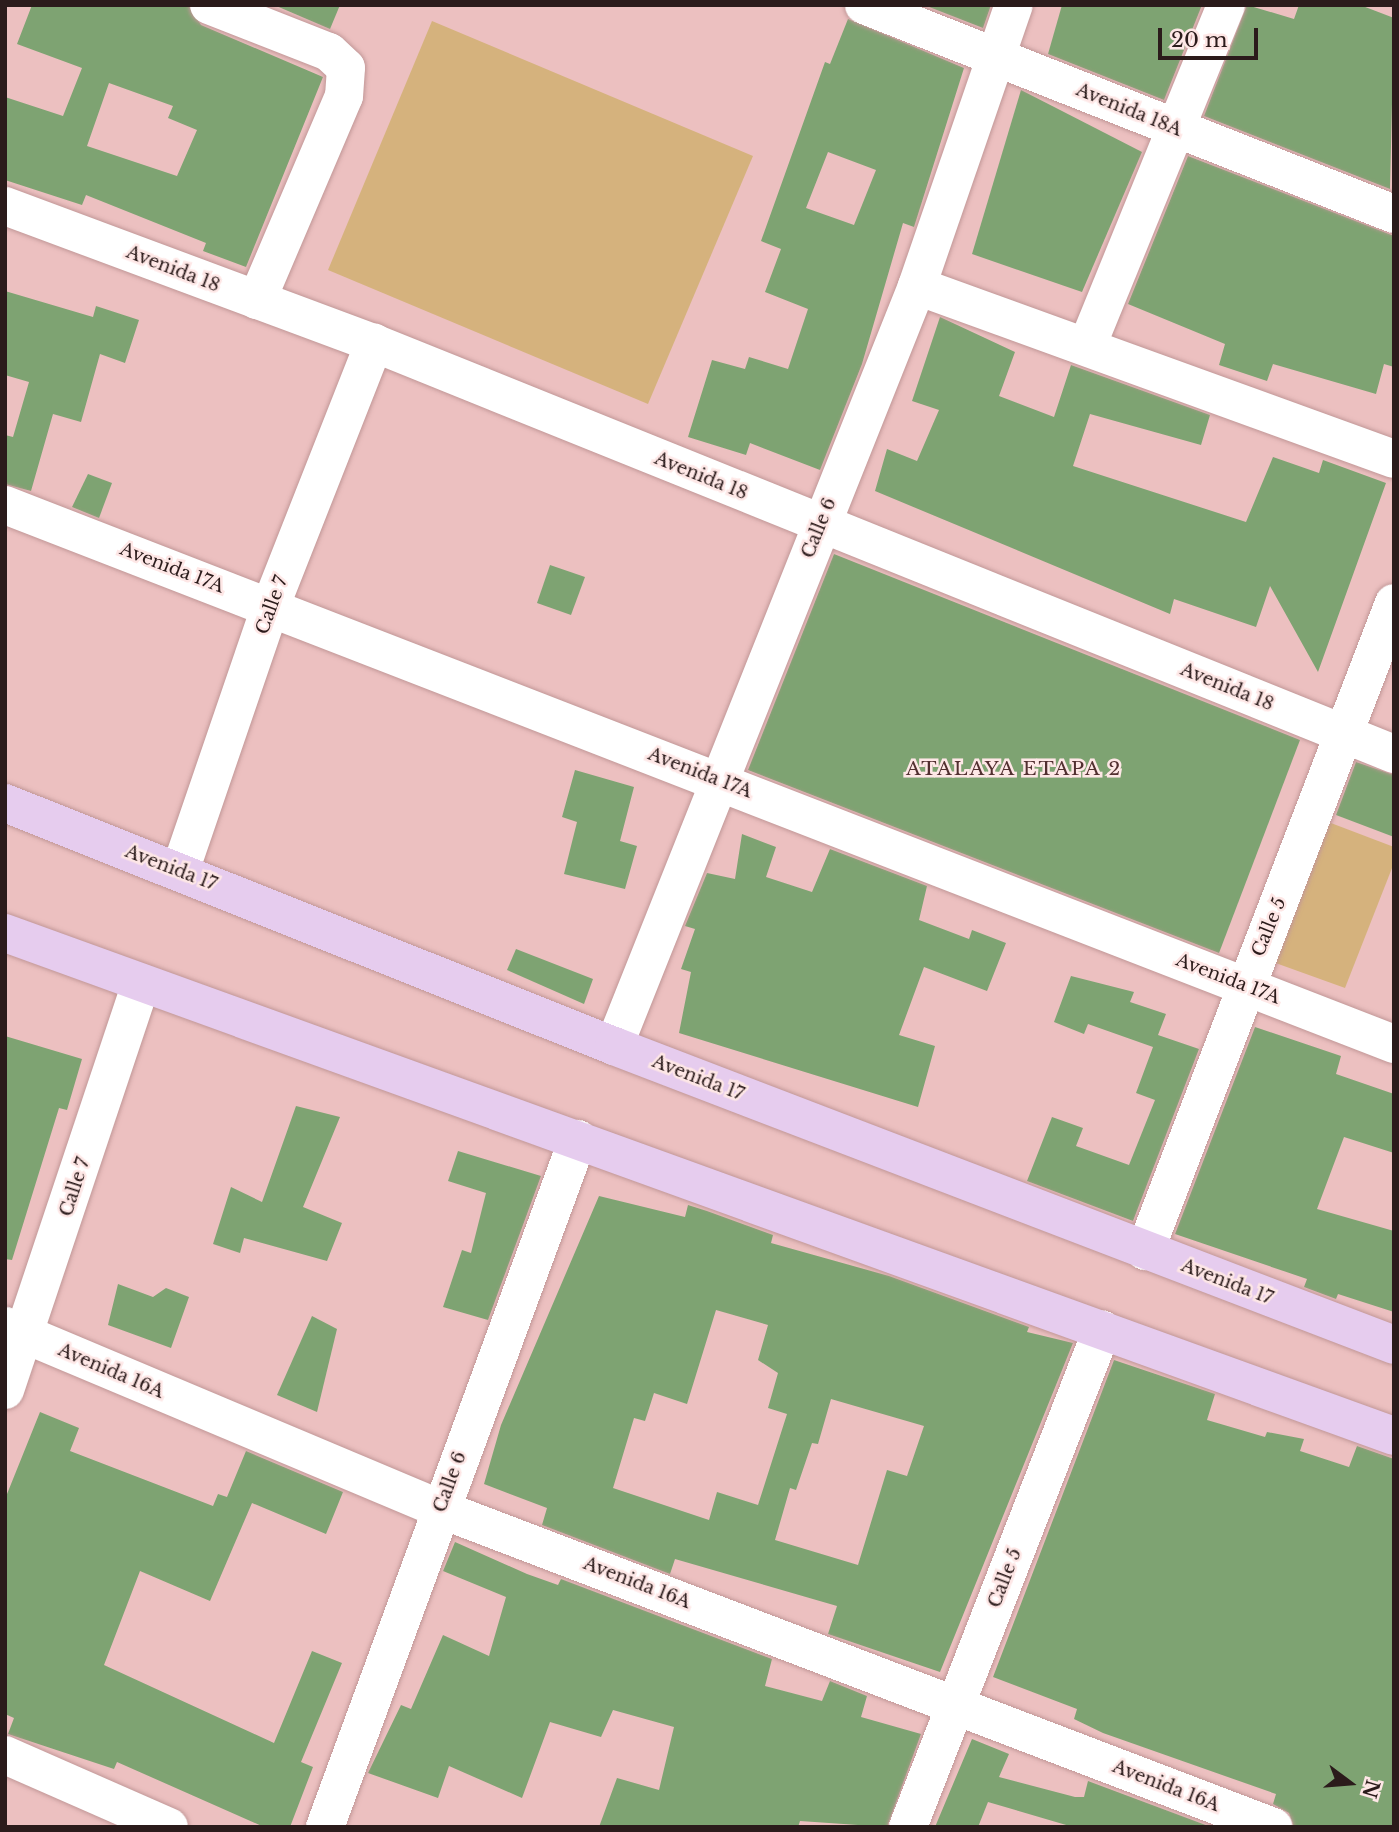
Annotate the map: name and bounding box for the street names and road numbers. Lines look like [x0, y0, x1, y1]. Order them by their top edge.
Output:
street label: Avenida 18A [1073, 79, 1185, 141]
street label: Avenida 18 [123, 241, 223, 297]
street label: Avenida 18 [651, 448, 751, 504]
street label: Calle 6 [797, 495, 841, 561]
street label: Avenida 17A [117, 538, 227, 598]
street label: Calle 7 [251, 573, 293, 637]
street label: Avenida 18 [1177, 659, 1277, 715]
street label: Avenida 17A [645, 743, 755, 803]
street label: Avenida 17 [122, 841, 220, 895]
street label: Calle 5 [1247, 894, 1291, 960]
street label: Avenida 17A [1173, 949, 1283, 1009]
street label: Avenida 17 [649, 1051, 747, 1105]
street label: Calle 7 [55, 1155, 95, 1219]
street label: Avenida 17 [1178, 1255, 1276, 1309]
street label: Avenida 16A [55, 1339, 167, 1403]
street label: Calle 6 [429, 1449, 471, 1515]
street label: Calle 5 [984, 1545, 1026, 1611]
street label: Avenida 16A [580, 1553, 694, 1613]
street label: Avenida 16A [1109, 1756, 1223, 1816]

